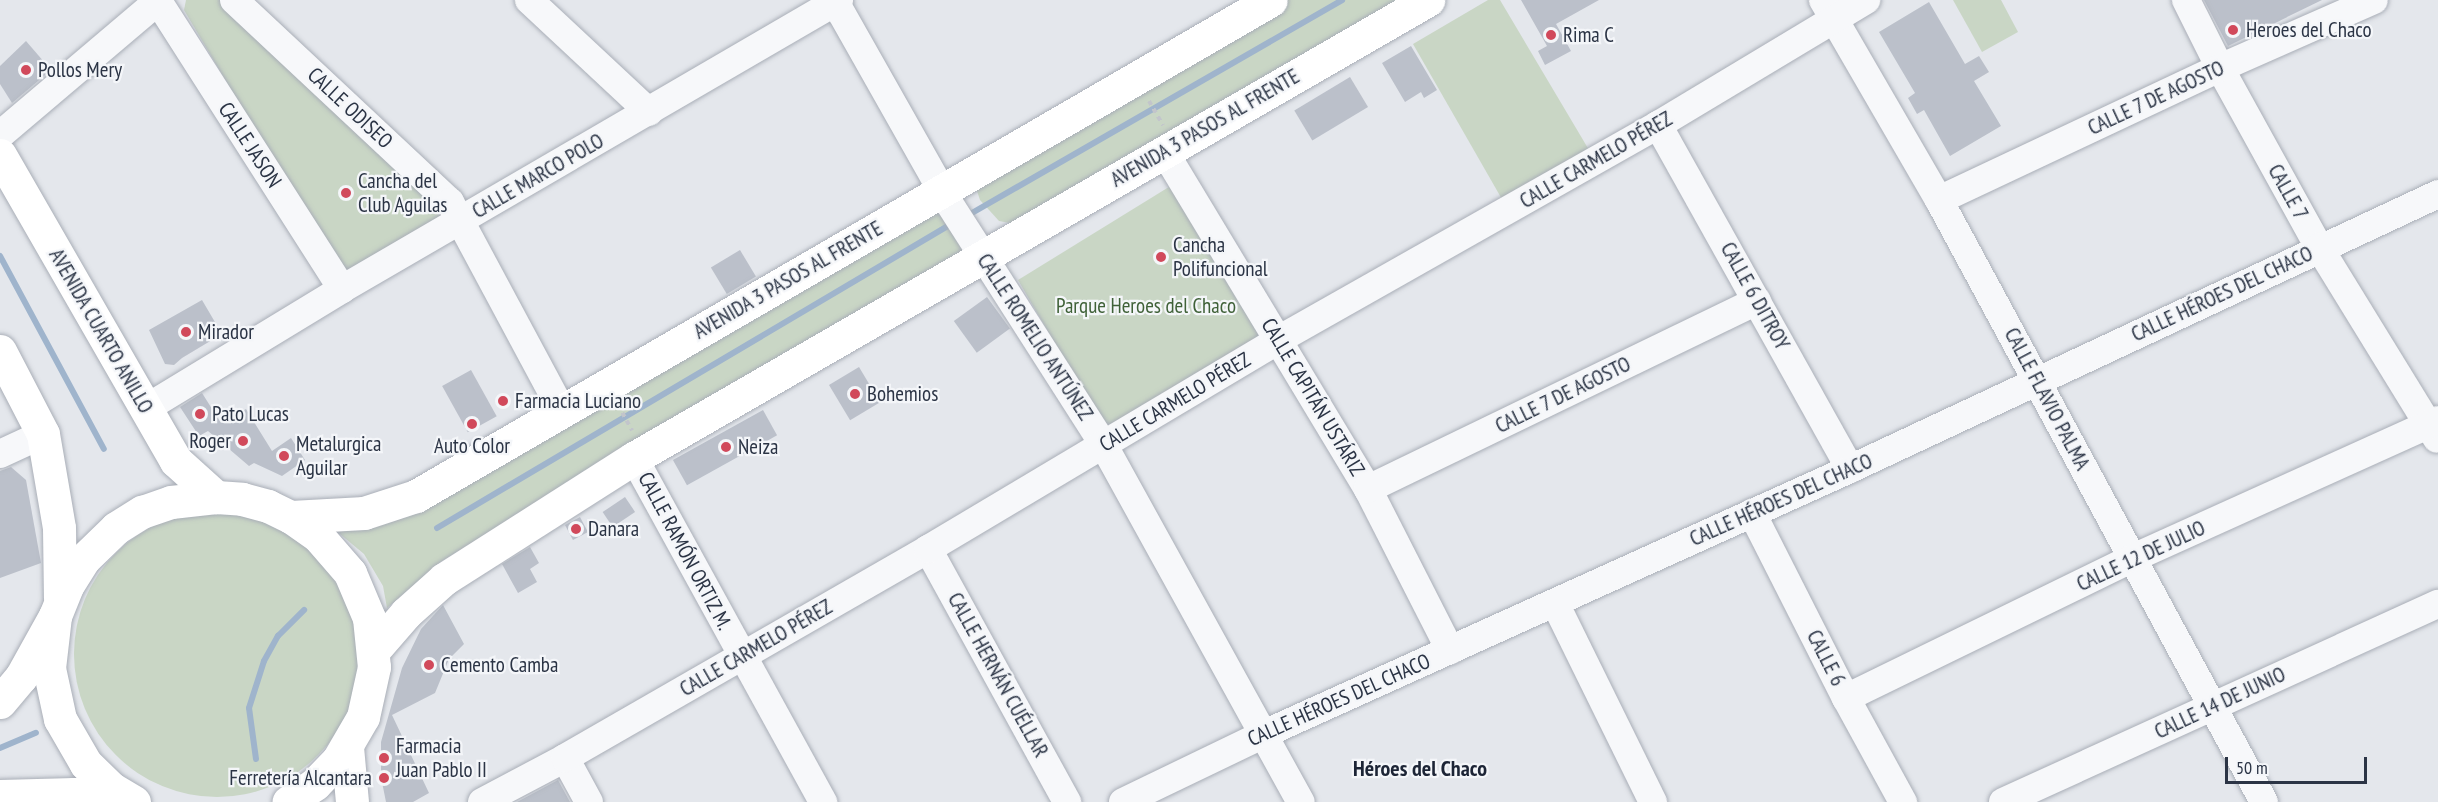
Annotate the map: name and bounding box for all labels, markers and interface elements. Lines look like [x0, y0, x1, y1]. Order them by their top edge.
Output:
place label: Heroes del Chaco [2246, 17, 2372, 43]
marker: Heroes del Chaco [2224, 21, 2242, 39]
place label: Rima C [1563, 22, 1614, 48]
marker: Rima C [1544, 28, 1558, 42]
street label: CALLE 7 DE AGOSTO [2083, 55, 2229, 141]
place label: Pollos Mery [38, 57, 122, 83]
street label: CALLE ODISEO [302, 62, 398, 154]
marker: Pollos Mery [19, 63, 33, 77]
street label: AVENIDA 3 PASOS AL FRENTE [1105, 63, 1305, 193]
street label: CALLE JASON [213, 98, 287, 192]
street label: CALLE CARMELO PÉREZ [1515, 106, 1677, 214]
street label: CALLE MARCO POLO [468, 128, 608, 224]
street label: CALLE 7 [2263, 160, 2313, 224]
place label: Cancha del Club Aguilas [358, 168, 448, 218]
marker: Cancha del Club Aguilas [339, 186, 353, 200]
street label: AVENIDA 3 PASOS AL FRENTE [688, 215, 888, 345]
place label: Cancha Polifuncional [1173, 232, 1268, 282]
street label: CALLE 6 DITROY [1715, 238, 1795, 354]
street label: CALLE HÉROES DEL CHACO [2127, 241, 2317, 347]
street label: AVENIDA CUARTO ANILLO [43, 244, 159, 418]
street label: CALLE ROMELIO ANTÚNEZ [972, 249, 1098, 425]
marker: Cancha Polifuncional [1154, 250, 1168, 264]
park label: Parque Heroes del Chaco [1056, 293, 1236, 319]
street label: CALLE CAPITÁN USTÁRIZ [1256, 314, 1370, 480]
place label: Mirador [198, 319, 254, 345]
street label: CALLE FLAVIO PALMA [1999, 324, 2095, 474]
marker: Mirador [179, 325, 193, 339]
street label: CALLE CARMELO PÉREZ [1095, 347, 1255, 457]
street label: CALLE 7 DE AGOSTO [1491, 351, 1635, 439]
place label: Bohemios [867, 381, 938, 407]
marker: Bohemios [848, 387, 862, 401]
place label: Farmacia Luciano [515, 388, 641, 414]
marker: Farmacia Luciano [496, 394, 510, 408]
place label: Pato Lucas [212, 401, 289, 427]
marker: Pato Lucas [193, 407, 207, 421]
marker: Auto Color [465, 417, 479, 431]
place label: Roger [189, 428, 231, 454]
place label: Metalurgica Aguilar [296, 431, 381, 481]
place label: Auto Color [434, 433, 510, 459]
marker: Roger [236, 434, 250, 448]
place label: Neiza [738, 434, 778, 460]
marker: Neiza [719, 440, 733, 454]
street label: CALLE HÉROES DEL CHACO [1685, 448, 1877, 552]
marker: Metalurgica Aguilar [277, 449, 291, 463]
street label: CALLE RAMÓN ORTIZ M. [633, 467, 737, 635]
street label: CALLE 12 DE JULIO [2073, 515, 2209, 597]
place label: Danara [588, 516, 639, 542]
marker: Danara [569, 522, 583, 536]
street label: CALLE HERNÁN CUÉLLAR [942, 588, 1054, 762]
street label: CALLE CARMELO PÉREZ [675, 594, 837, 702]
street label: CALLE 6 [1801, 626, 1851, 690]
street label: CALLE HÉROES DEL CHACO [1243, 648, 1435, 752]
place label: Cemento Camba [441, 652, 558, 678]
marker: Cemento Camba [422, 658, 436, 672]
street label: CALLE 14 DE JUNIO [2151, 662, 2289, 744]
place label: Farmacia Juan Pablo II [396, 733, 487, 783]
scale bar [2228, 745, 2370, 783]
marker: Farmacia Juan Pablo II [377, 751, 391, 765]
district label: Héroes del Chaco [1353, 756, 1487, 782]
text: 50 m [2236, 756, 2268, 779]
place label: Ferretería Alcantara [229, 765, 372, 791]
marker: Ferretería Alcantara [377, 771, 391, 785]

